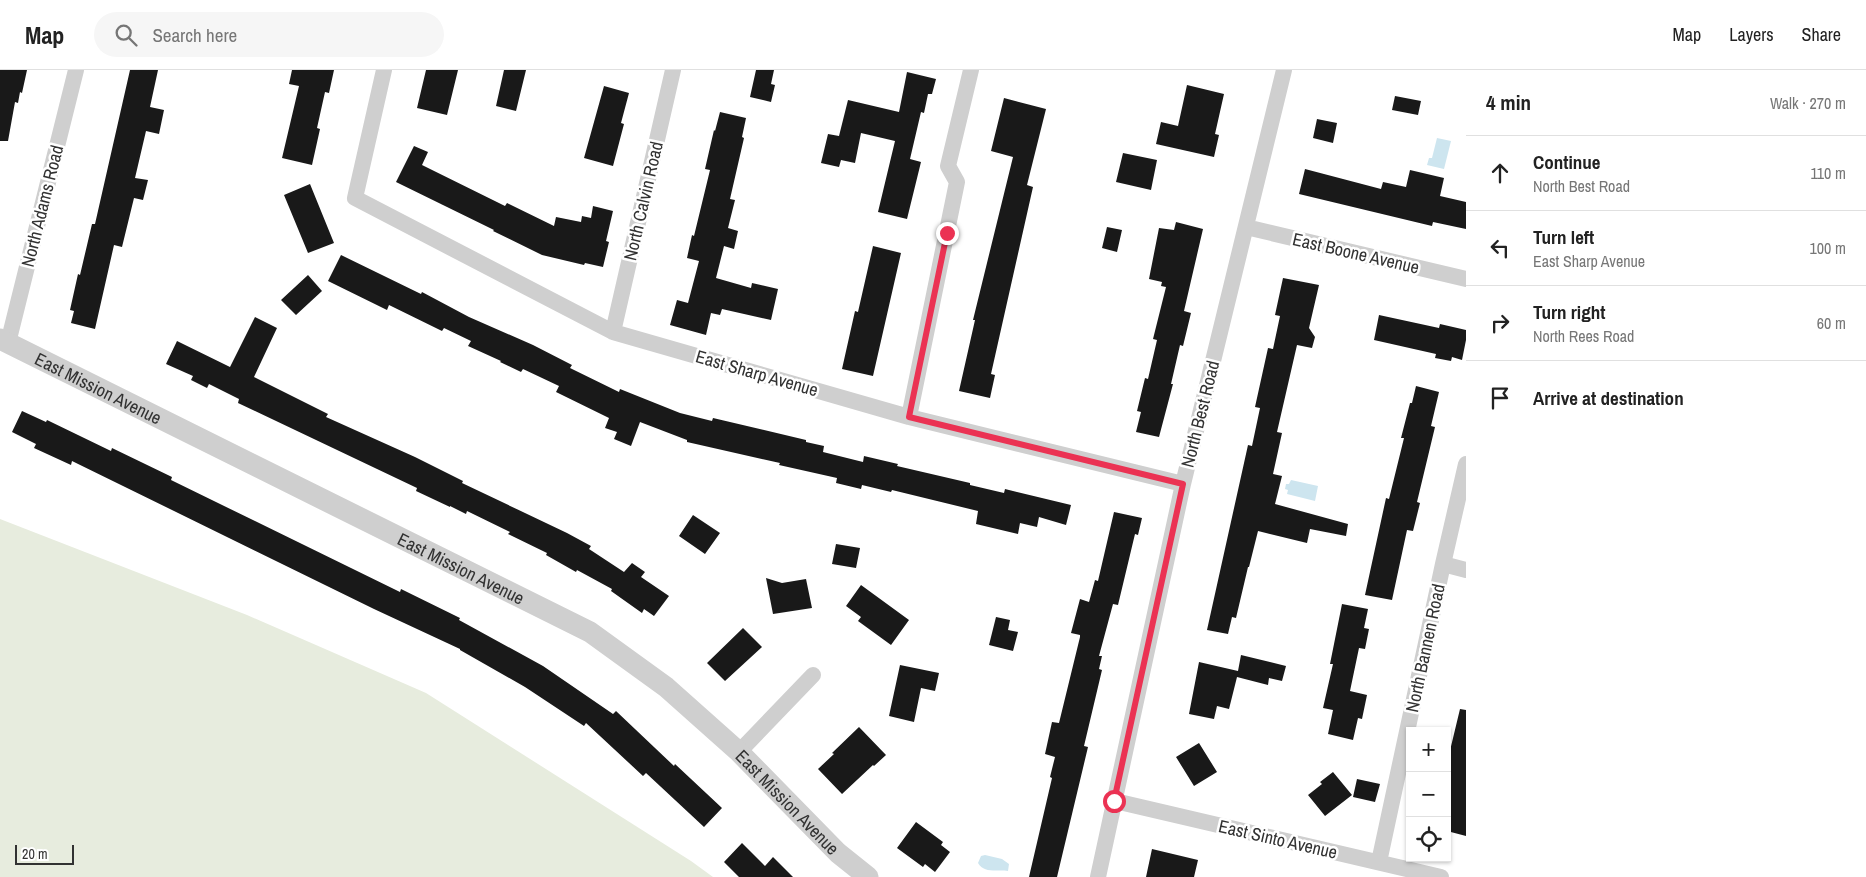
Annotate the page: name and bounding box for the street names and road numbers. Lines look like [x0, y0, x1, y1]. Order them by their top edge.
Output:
street label: North Calvin Road [617, 139, 669, 263]
street label: North Adams Road [15, 142, 69, 270]
street label: East Boone Avenue [1290, 226, 1422, 280]
street label: East Sharp Avenue [693, 344, 821, 402]
street label: East Mission Avenue [31, 346, 166, 430]
street label: North Best Road [1175, 358, 1225, 470]
street label: East Mission Avenue [394, 526, 529, 610]
street label: North Bannen Road [1399, 582, 1451, 714]
street label: East Mission Avenue [730, 744, 845, 860]
street label: East Sinto Avenue [1216, 813, 1340, 865]

